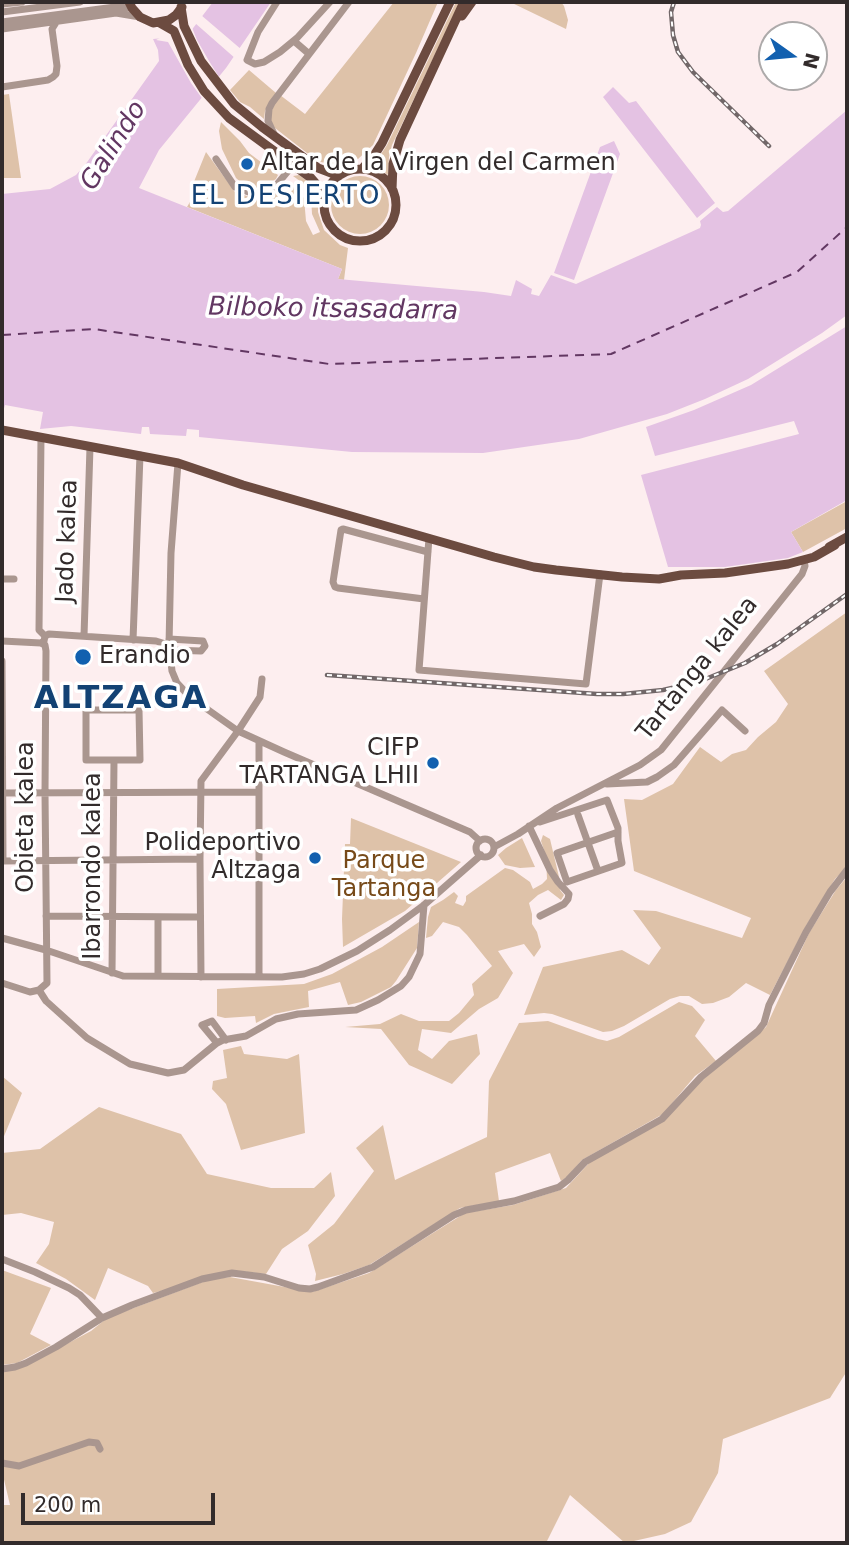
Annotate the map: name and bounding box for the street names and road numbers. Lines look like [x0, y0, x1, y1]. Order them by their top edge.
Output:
street label: Jado kalea [51, 479, 85, 603]
street label: Tartanga kalea [631, 591, 765, 747]
street label: Obieta kalea [13, 741, 41, 893]
street label: Ibarrondo kalea [80, 772, 108, 960]

